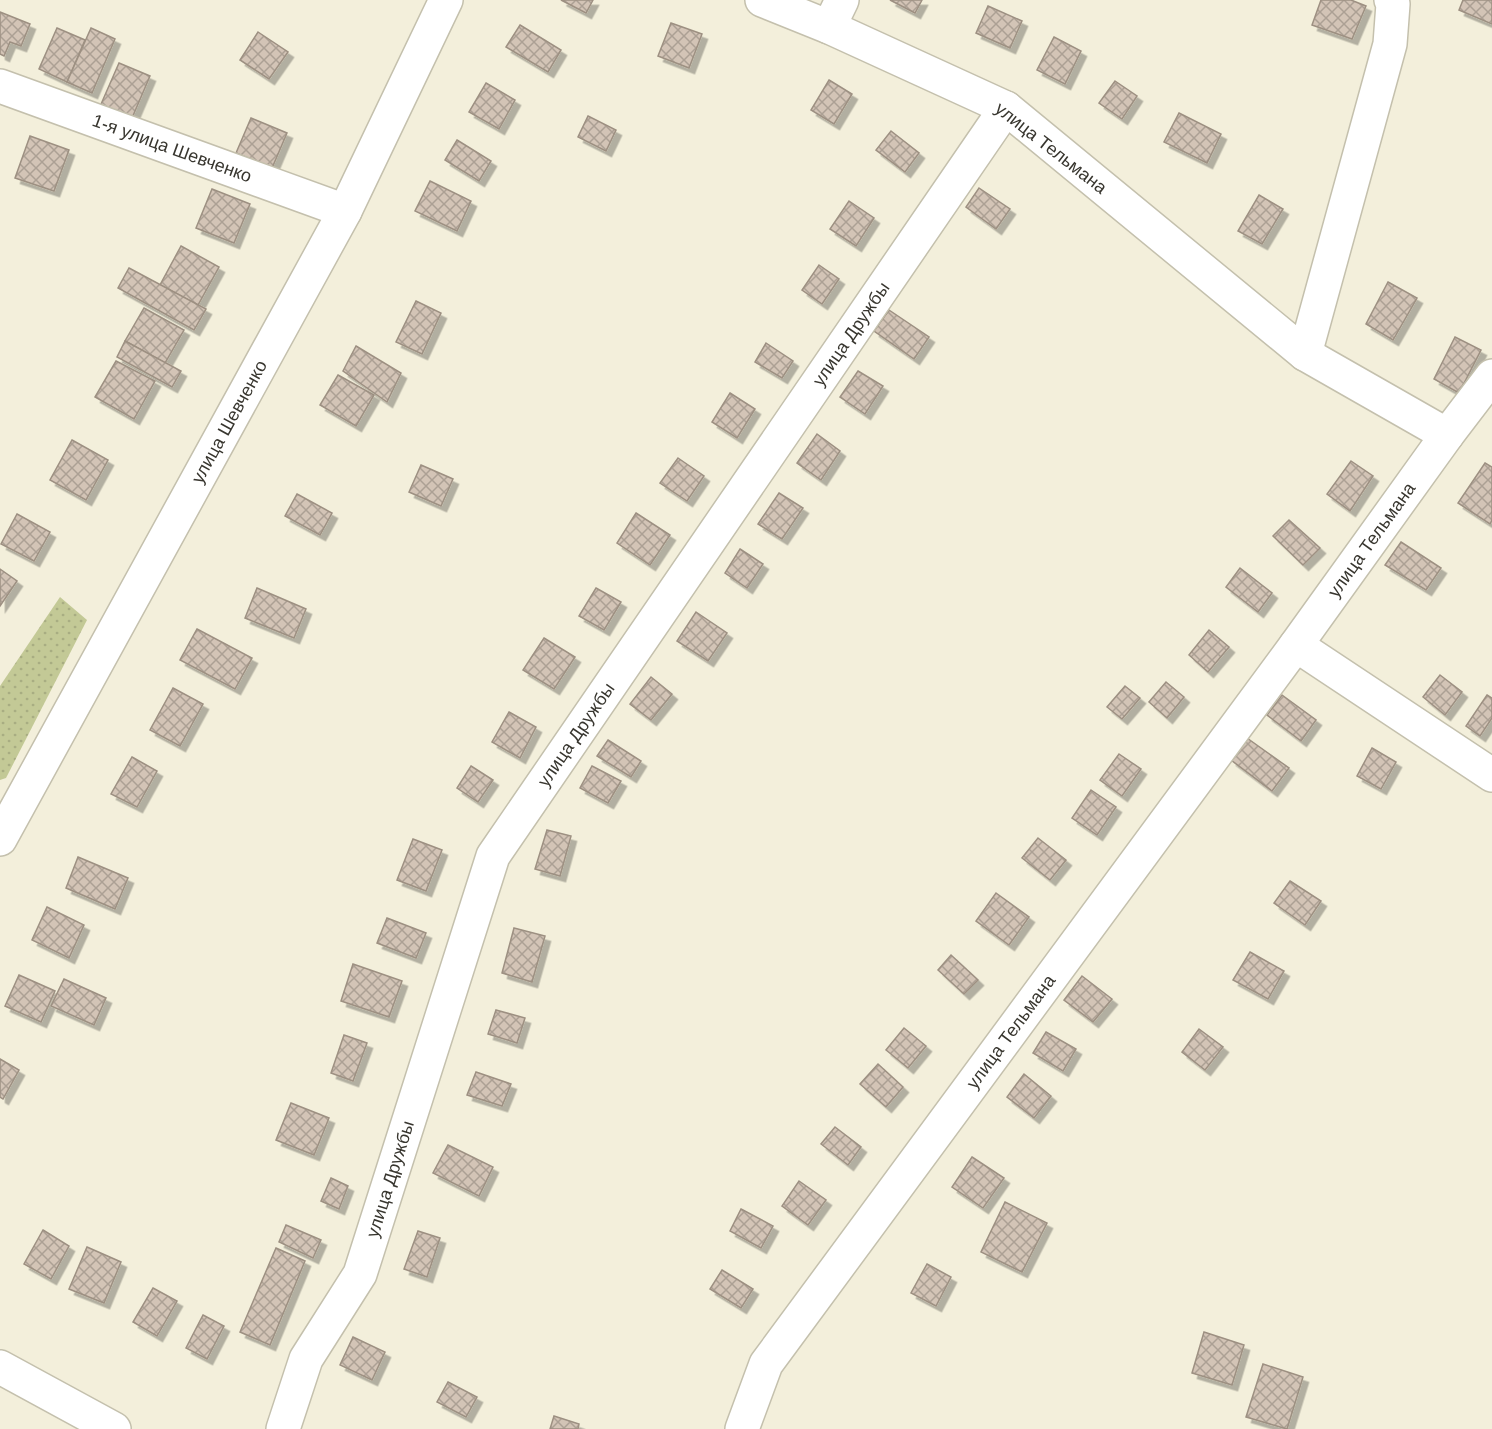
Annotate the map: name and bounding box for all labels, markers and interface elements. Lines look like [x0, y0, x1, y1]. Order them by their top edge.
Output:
street label: улица Тельмана [991, 98, 1112, 198]
street label: 1-я улица Шевченко [90, 110, 254, 186]
street label: улица Дружбы [808, 278, 894, 390]
street label: улица Шевченко [187, 357, 271, 487]
street label: улица Тельмана [1324, 478, 1420, 601]
street label: улица Дружбы [534, 679, 619, 790]
street label: улица Тельмана [962, 970, 1060, 1093]
street label: улица Дружбы [362, 1118, 418, 1240]

